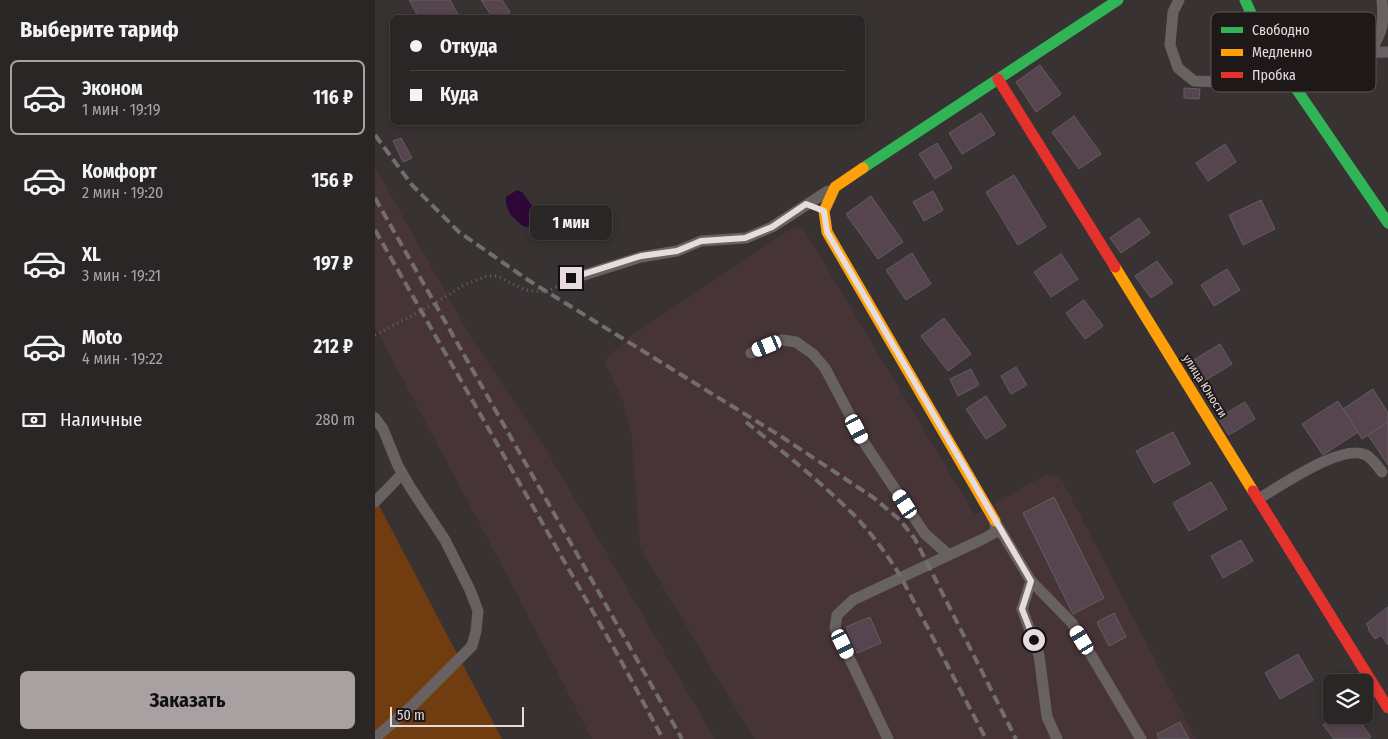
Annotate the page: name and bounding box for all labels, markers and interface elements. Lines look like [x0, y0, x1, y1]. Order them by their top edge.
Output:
legend [1211, 12, 1376, 92]
text: Выберите тариф [20, 16, 179, 43]
text: Свободно [1252, 22, 1310, 39]
text: Откуда [440, 35, 497, 58]
text: Медленно [1252, 44, 1312, 61]
text: Пробка [1252, 67, 1296, 84]
icon: car [22, 75, 67, 120]
text: Эконом [82, 77, 143, 100]
text: Куда [440, 83, 478, 106]
text: 116 ₽ [313, 86, 353, 109]
text: 1 мин · 19:19 [82, 100, 161, 119]
icon: car [22, 158, 67, 203]
text: Комфорт [82, 160, 157, 183]
text: 156 ₽ [311, 169, 353, 192]
text: 2 мин · 19:20 [82, 183, 163, 202]
callout: 1 мин [530, 206, 612, 240]
text: 1 мин [553, 213, 589, 232]
icon: car [22, 241, 67, 286]
text: XL [82, 243, 101, 266]
text: 197 ₽ [313, 252, 353, 275]
text: 3 мин · 19:21 [82, 266, 161, 285]
route end [560, 267, 582, 289]
icon: car [22, 324, 67, 369]
text: Moto [82, 326, 122, 349]
car [750, 333, 783, 359]
text: 212 ₽ [313, 335, 353, 358]
text: 4 мин · 19:22 [82, 349, 163, 368]
street label: улица Юности [1180, 352, 1230, 420]
icon: cash [20, 406, 48, 434]
text: Наличные [60, 408, 142, 431]
text: 280 m [316, 410, 355, 429]
car [843, 412, 870, 446]
car [890, 487, 919, 521]
car [1067, 623, 1096, 657]
car [829, 627, 856, 661]
route start [1023, 629, 1045, 651]
button: Заказать [20, 671, 355, 729]
map controls [1323, 674, 1373, 724]
button: layers [1323, 674, 1373, 724]
scale bar [390, 704, 524, 727]
text: 50 m [397, 707, 425, 724]

